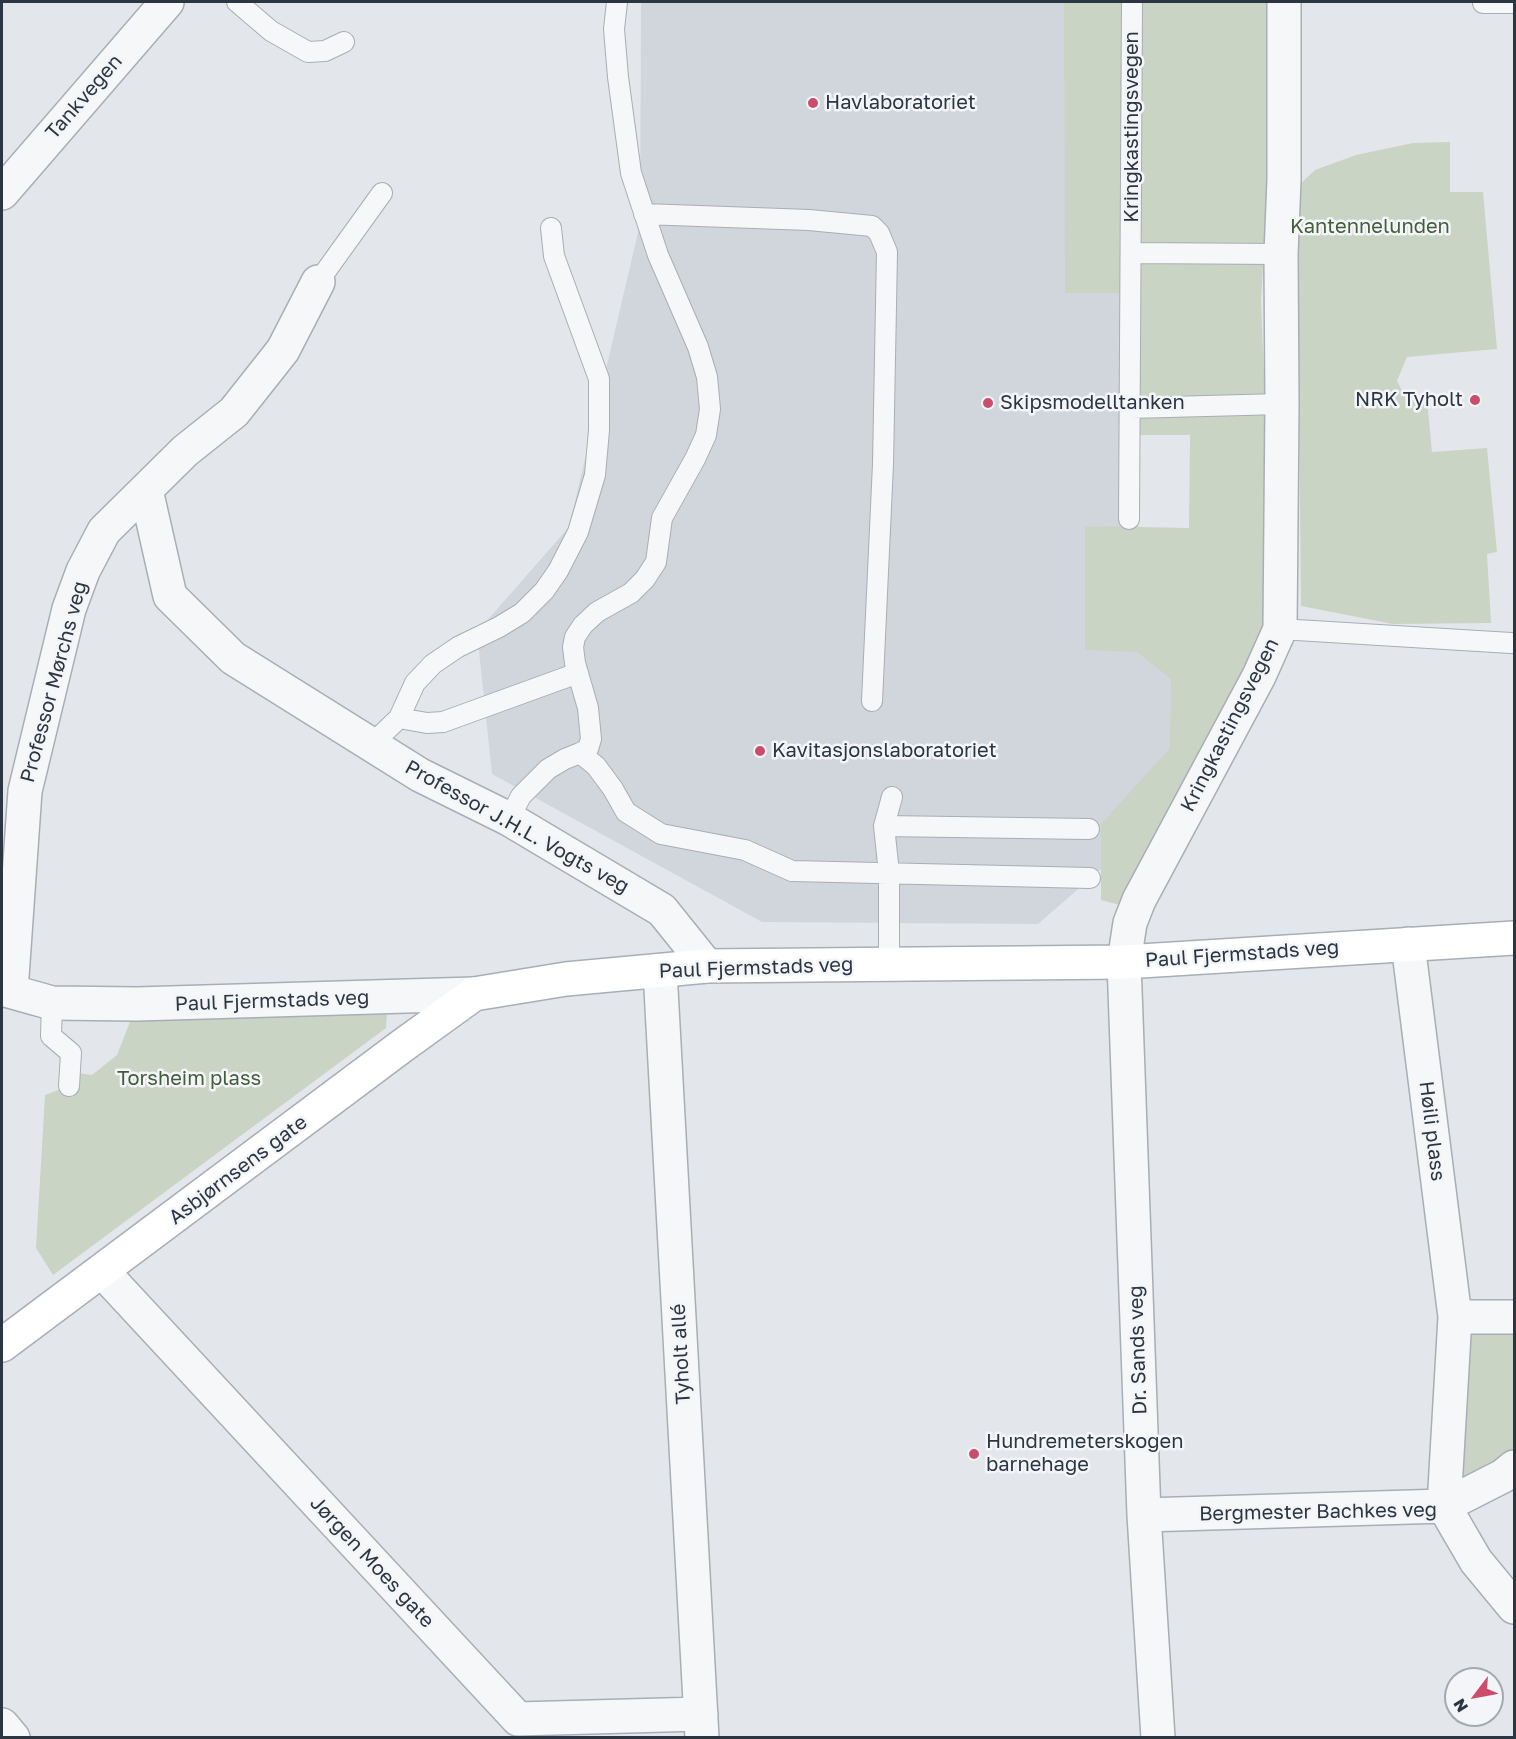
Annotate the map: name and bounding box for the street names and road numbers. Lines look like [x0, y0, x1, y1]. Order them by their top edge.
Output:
street label: Kringkastingsvegen [1120, 31, 1144, 223]
street label: Tankvegen [41, 50, 127, 144]
street label: Professor Mørchs veg [16, 579, 92, 785]
street label: Kringkastingsvegen [1176, 634, 1284, 816]
street label: Professor J.H.L. Vogts veg [401, 755, 633, 899]
street label: Paul Fjermstads veg [1144, 935, 1340, 973]
street label: Paul Fjermstads veg [658, 953, 854, 983]
street label: Paul Fjermstads veg [174, 986, 370, 1016]
street label: Høili plass [1414, 1080, 1450, 1182]
street label: Asbjørnsens gate [164, 1110, 312, 1230]
street label: Dr. Sands veg [1124, 1285, 1152, 1415]
street label: Tyholt allé [666, 1303, 696, 1405]
street label: Jørgen Moes gate [305, 1491, 439, 1633]
street label: Bergmester Bachkes veg [1199, 1498, 1437, 1526]

